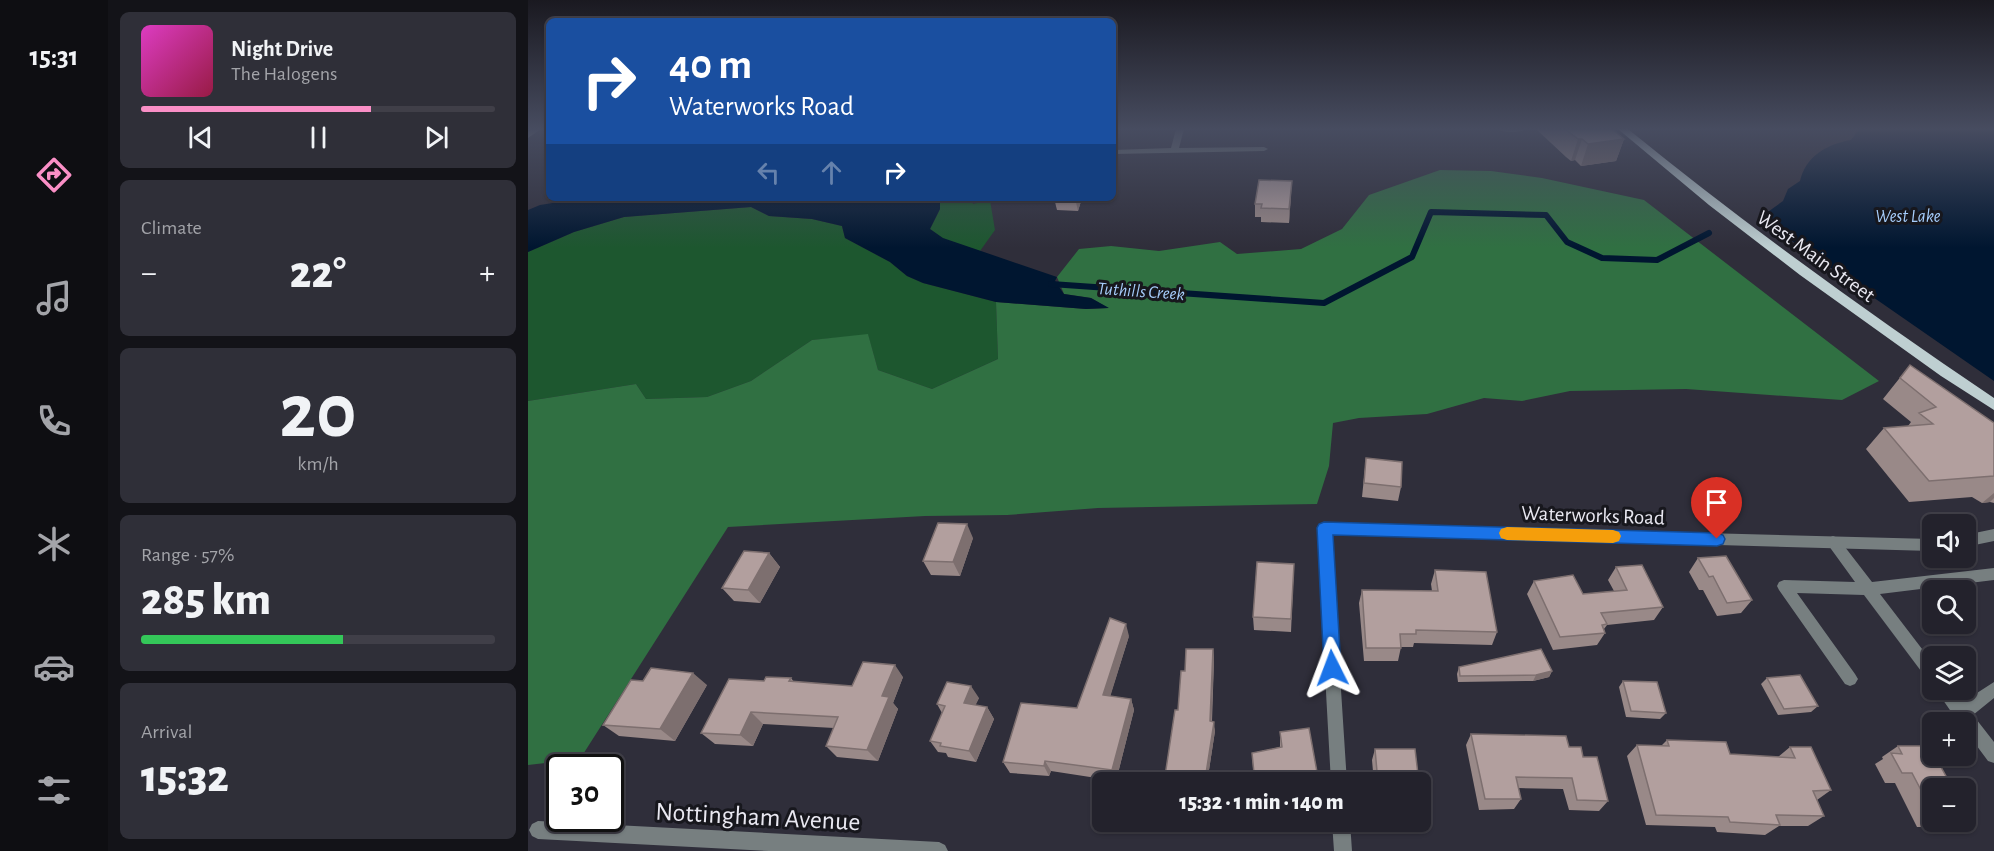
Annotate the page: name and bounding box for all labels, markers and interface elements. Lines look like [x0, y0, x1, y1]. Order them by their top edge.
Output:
text: Night Drive [231, 38, 333, 60]
icon: right [570, 42, 648, 120]
text: 15:31 [30, 43, 78, 70]
text: 40 m [669, 44, 752, 86]
text: The Halogens [231, 64, 337, 84]
text: Waterworks Road [669, 93, 854, 120]
icon: previous [184, 121, 217, 154]
icon: pause [302, 121, 335, 154]
icon: next [420, 121, 453, 154]
icon: directions [33, 154, 75, 196]
icon: left [752, 156, 785, 189]
icon: ahead [815, 156, 848, 189]
icon: right [878, 156, 911, 189]
street label: West Main Street [1753, 207, 1879, 306]
water label: West Lake [1875, 208, 1941, 226]
text: Climate [141, 218, 202, 238]
text: 22° [290, 251, 346, 296]
text: − [141, 257, 157, 290]
text: + [479, 257, 495, 290]
icon: music [33, 277, 75, 319]
water label: Tuthills Creek [1097, 280, 1185, 304]
text: 20 [279, 374, 357, 452]
icon: phone [33, 400, 75, 442]
text: km/h [297, 454, 339, 474]
pin [1691, 477, 1742, 539]
icon: arrive [1700, 486, 1733, 519]
street label: Waterworks Road [1521, 502, 1665, 529]
map controls [1922, 514, 1976, 832]
button: sound [1922, 514, 1976, 568]
icon: climate [33, 523, 75, 565]
text: Range · 57% [141, 545, 234, 565]
text: 285 km [141, 578, 271, 623]
button: search [1922, 580, 1976, 634]
position arrow [1300, 636, 1364, 700]
icon: car [33, 646, 75, 688]
button: layers [1922, 646, 1976, 700]
button: + [1922, 712, 1976, 766]
text: Arrival [141, 722, 192, 742]
speed limit sign: 30 [546, 754, 624, 832]
text: 15:32 [141, 755, 229, 800]
icon: filters [33, 769, 75, 811]
button: − [1922, 778, 1976, 832]
text: 15:32 · 1 min · 140 m [1179, 791, 1344, 813]
street label: Nottingham Avenue [655, 799, 861, 835]

